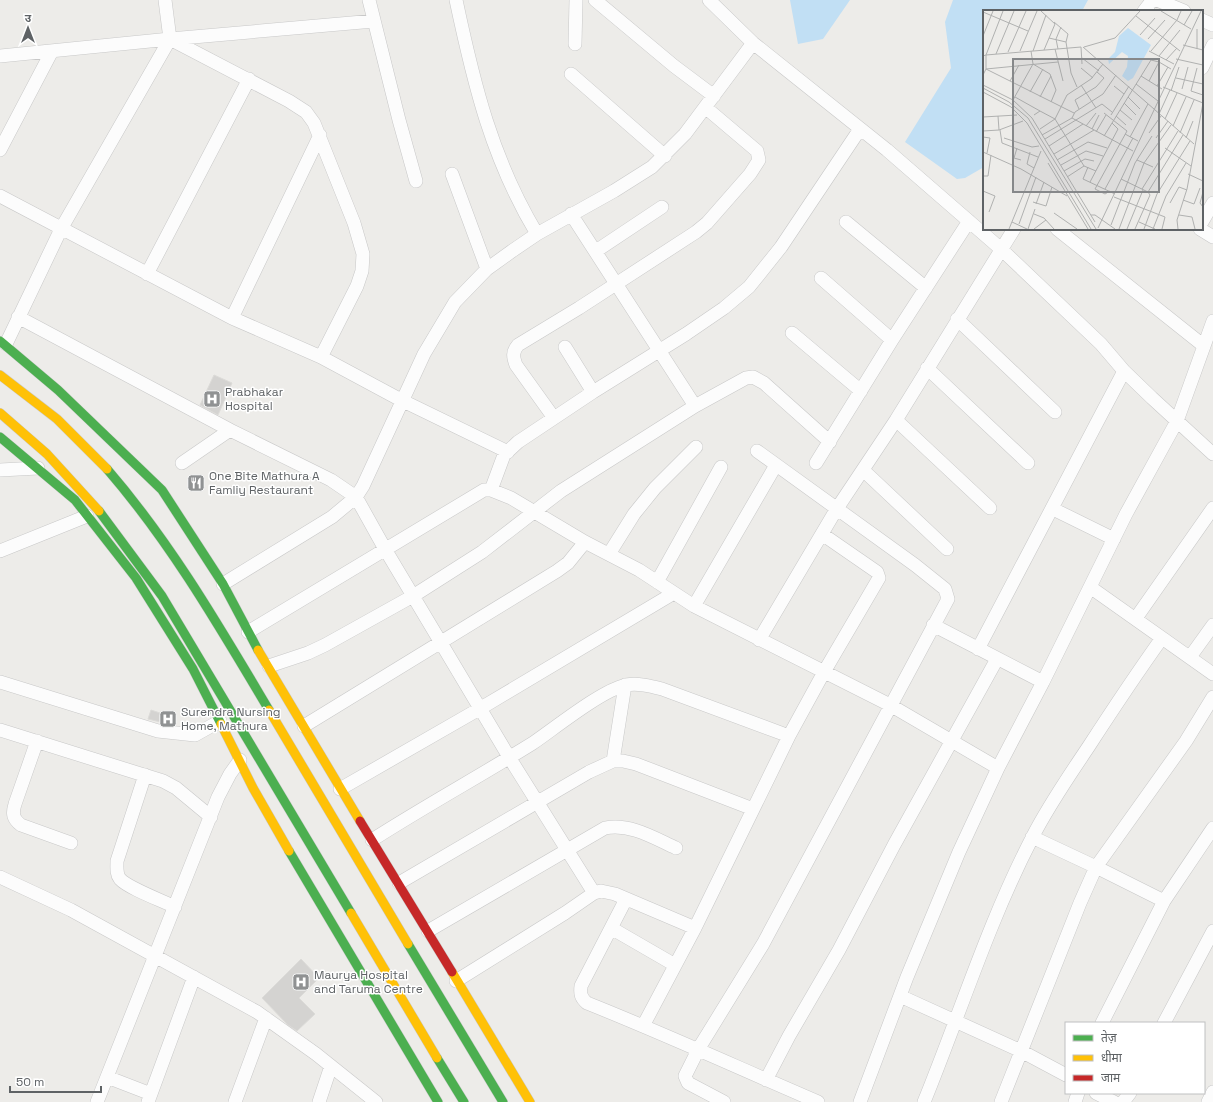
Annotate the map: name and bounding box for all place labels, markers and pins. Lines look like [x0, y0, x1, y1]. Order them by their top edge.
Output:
place label: Prabhakar Hospital [225, 384, 284, 414]
hospital icon: Prabhakar Hospital [202, 389, 222, 409]
place label: One Bite Mathura A Famliy Restaurant [209, 468, 320, 498]
restaurant icon: One Bite Mathura A Famliy Restaurant [186, 473, 206, 493]
place label: Surendra Nursing Home, Mathura [181, 704, 281, 734]
hospital icon: Surendra Nursing Home, Mathura [158, 709, 178, 729]
place label: Maurya Hospital and Taruma Centre [314, 967, 423, 997]
hospital icon: Maurya Hospital and Taruma Centre [291, 972, 311, 992]

